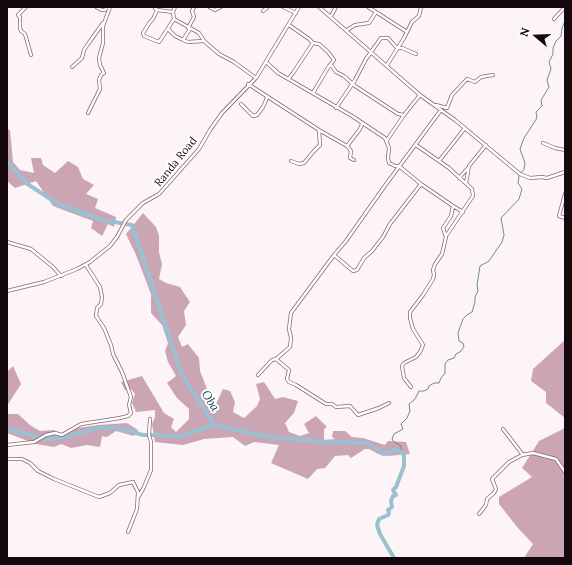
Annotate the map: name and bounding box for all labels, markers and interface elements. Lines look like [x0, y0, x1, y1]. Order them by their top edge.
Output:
north arrow [516, 16, 556, 56]
text: N [517, 26, 533, 38]
street label: Randa Road [152, 135, 200, 189]
water label: Oba [198, 388, 222, 414]

